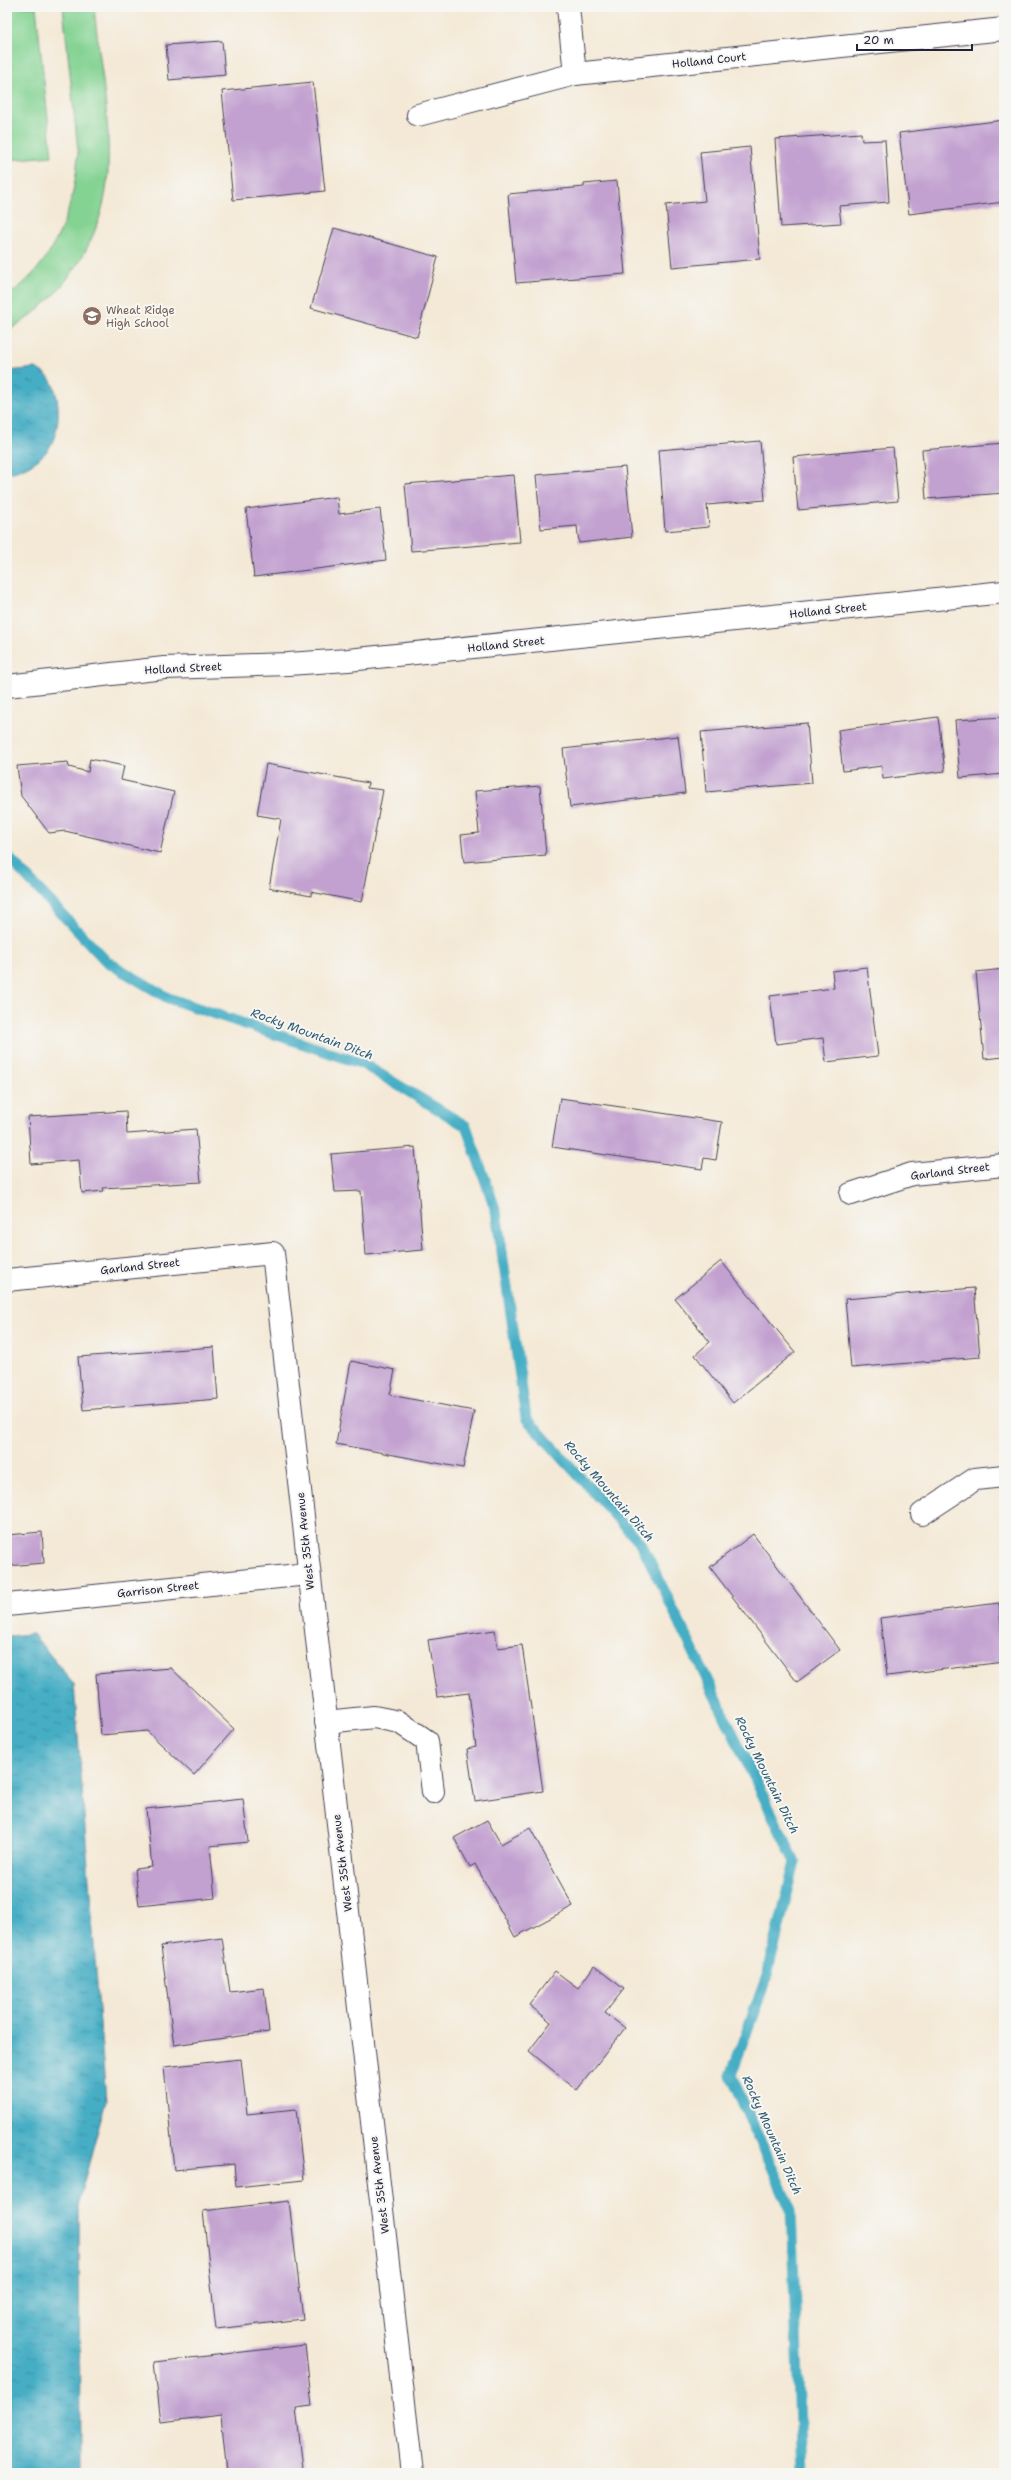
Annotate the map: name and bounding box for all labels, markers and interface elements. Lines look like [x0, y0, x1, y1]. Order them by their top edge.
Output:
scale bar [857, 26, 972, 52]
text: 20 m [863, 32, 894, 48]
street label: Holland Court [671, 49, 747, 72]
place label: Wheat Ridge High School [106, 303, 175, 331]
school or university icon: Wheat Ridge High School [81, 305, 103, 327]
street label: Holland Street [789, 599, 868, 622]
street label: Holland Street [467, 633, 546, 656]
street label: Holland Street [144, 659, 222, 678]
water label: Rocky Mountain Ditch [249, 1004, 375, 1064]
street label: Garland Street [910, 1159, 991, 1184]
street label: Garland Street [100, 1255, 181, 1278]
water label: Rocky Mountain Ditch [561, 1437, 657, 1545]
street label: West 35th Avenue [293, 1491, 318, 1591]
street label: Garrison Street [116, 1578, 200, 1601]
water label: Rocky Mountain Ditch [732, 1713, 802, 1837]
street label: West 35th Avenue [329, 1813, 356, 1913]
water label: Rocky Mountain Ditch [738, 2073, 806, 2197]
street label: West 35th Avenue [366, 2135, 393, 2235]

